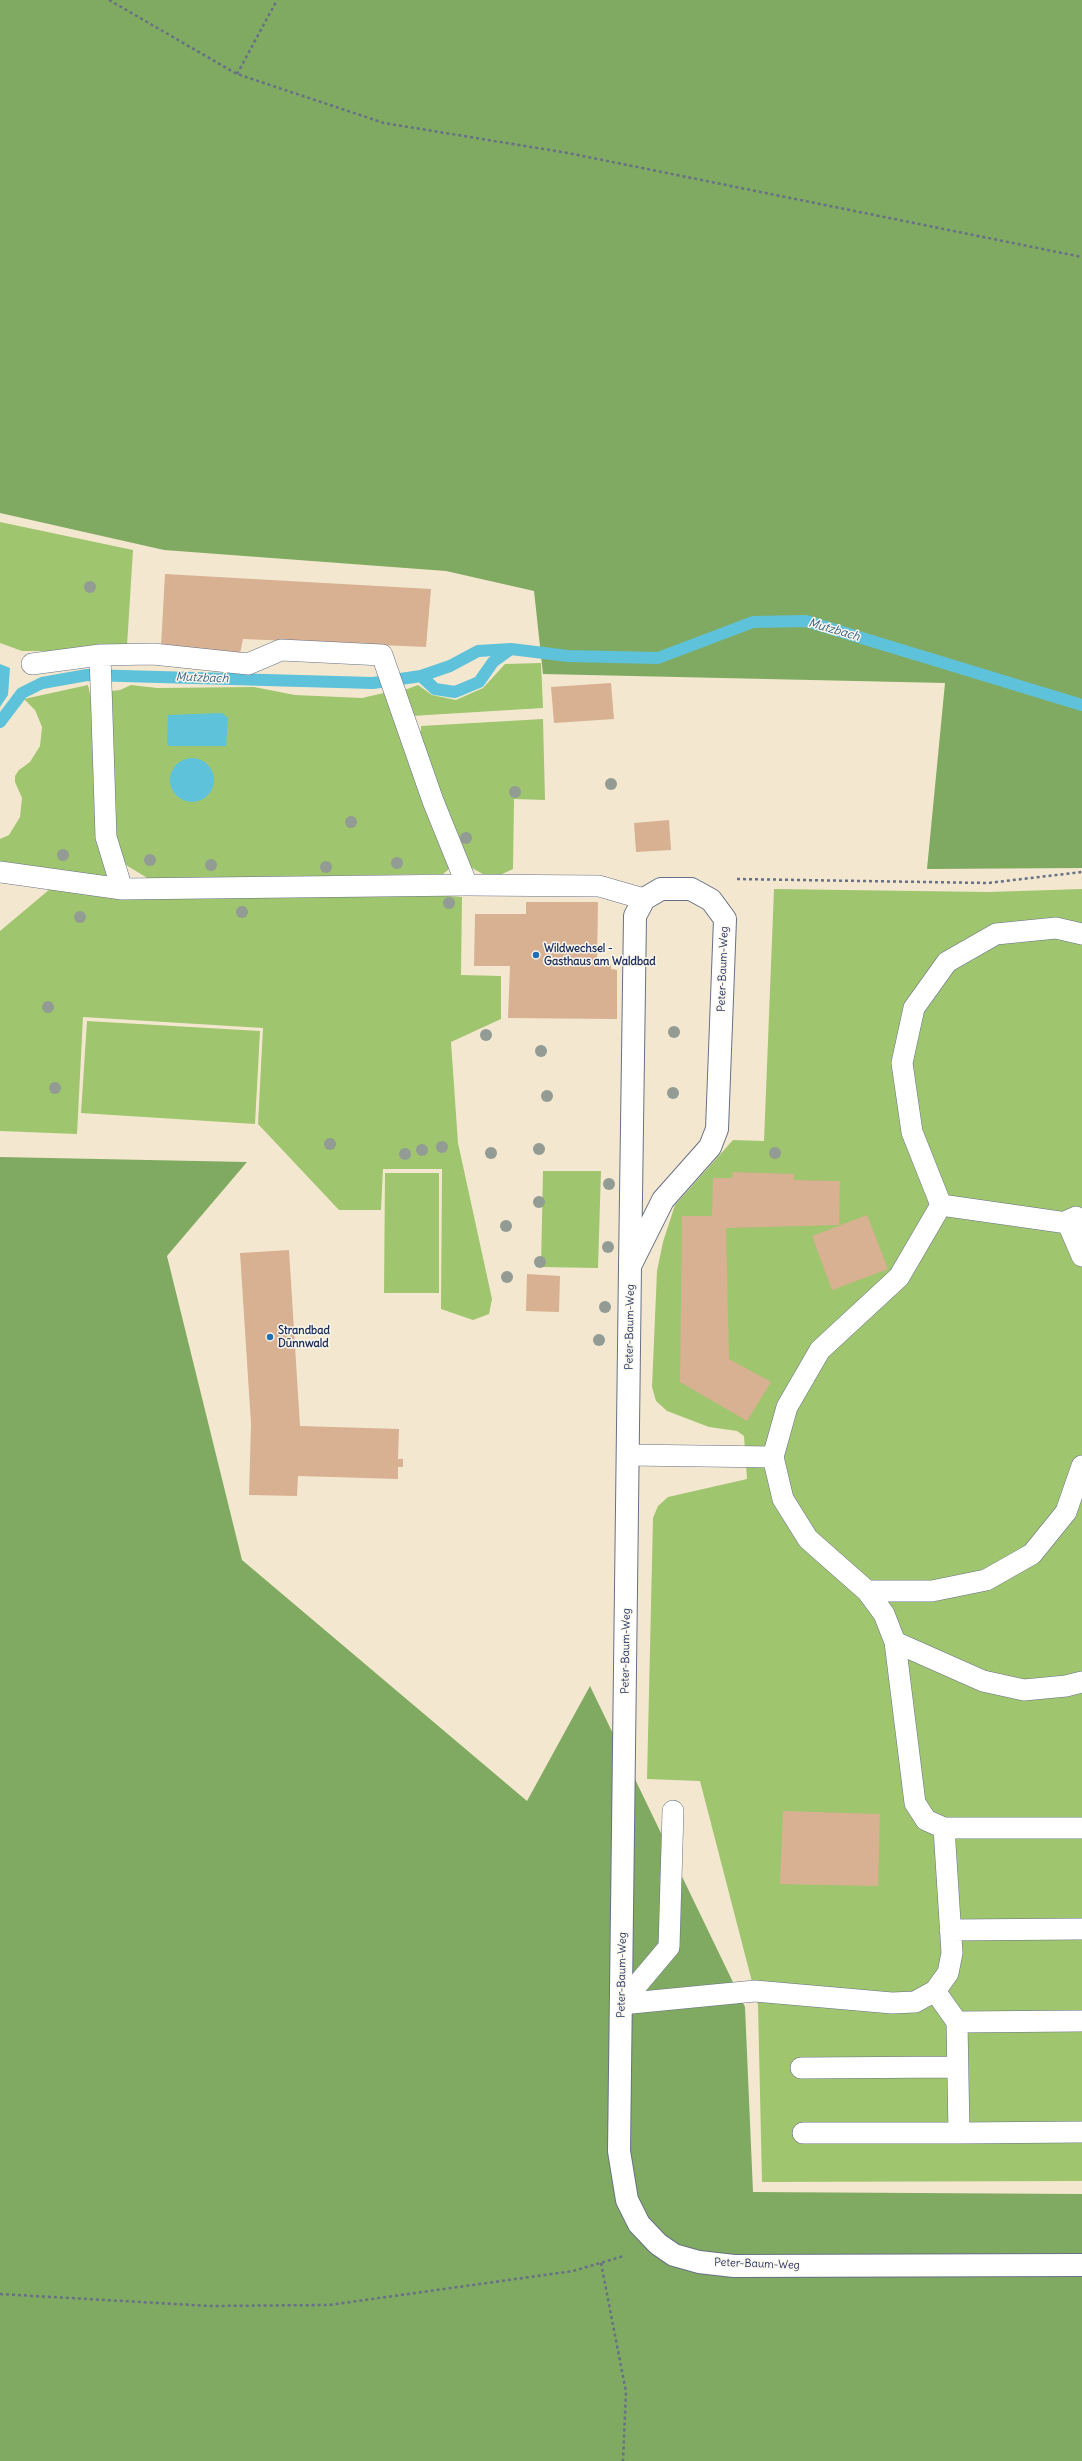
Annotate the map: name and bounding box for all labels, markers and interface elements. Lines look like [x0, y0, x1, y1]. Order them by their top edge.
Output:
water label: Mutzbach [807, 616, 861, 644]
water label: Mutzbach [175, 670, 229, 686]
street label: Peter-Baum-Weg [715, 926, 731, 1012]
place label: Wildwechsel - Gasthaus am Waldbad [544, 942, 656, 968]
marker: Wildwechsel - Gasthaus am Waldbad [531, 950, 541, 960]
street label: Peter-Baum-Weg [623, 1284, 637, 1370]
place label: Strandbad Dünnwald [278, 1324, 330, 1350]
marker: Strandbad Dünnwald [265, 1332, 275, 1342]
street label: Peter-Baum-Weg [619, 1608, 633, 1694]
street label: Peter-Baum-Weg [615, 1932, 629, 2018]
street label: Peter-Baum-Weg [714, 2256, 800, 2272]

